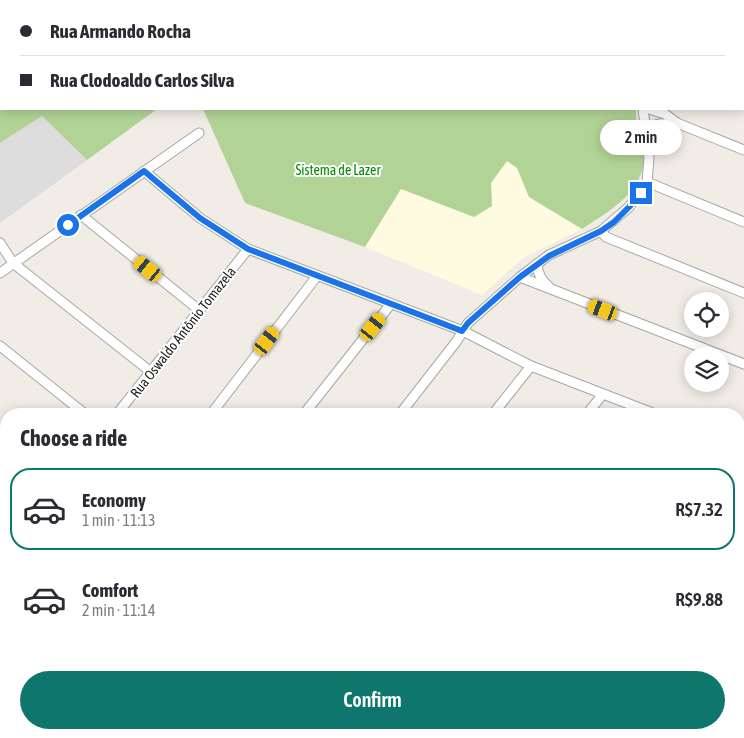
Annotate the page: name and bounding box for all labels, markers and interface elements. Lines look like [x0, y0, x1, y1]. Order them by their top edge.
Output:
text: Rua Armando Rocha [50, 20, 191, 42]
text: Rua Clodoaldo Carlos Silva [50, 69, 234, 91]
callout: 2 min [600, 120, 682, 156]
text: 2 min [625, 128, 657, 146]
park label: Sistema de Lazer [295, 162, 381, 178]
route end [630, 182, 652, 204]
route start [57, 214, 79, 236]
car [131, 254, 164, 284]
street label: Rua Oswaldo Antônio Tomazela [127, 264, 239, 400]
map controls [684, 292, 729, 392]
button: locate [684, 292, 729, 337]
car [586, 298, 619, 322]
car [357, 311, 388, 343]
car [251, 325, 282, 357]
button: layers [684, 347, 729, 392]
text: Choose a ride [20, 425, 127, 451]
icon: car [22, 487, 67, 532]
text: Economy [82, 489, 146, 511]
text: R$7.32 [675, 498, 723, 520]
text: 1 min · 11:13 [82, 511, 155, 529]
icon: car [22, 577, 67, 622]
text: Comfort [82, 579, 138, 601]
text: R$9.88 [675, 588, 723, 610]
text: 2 min · 11:14 [82, 601, 155, 619]
button: Confirm [20, 671, 725, 729]

